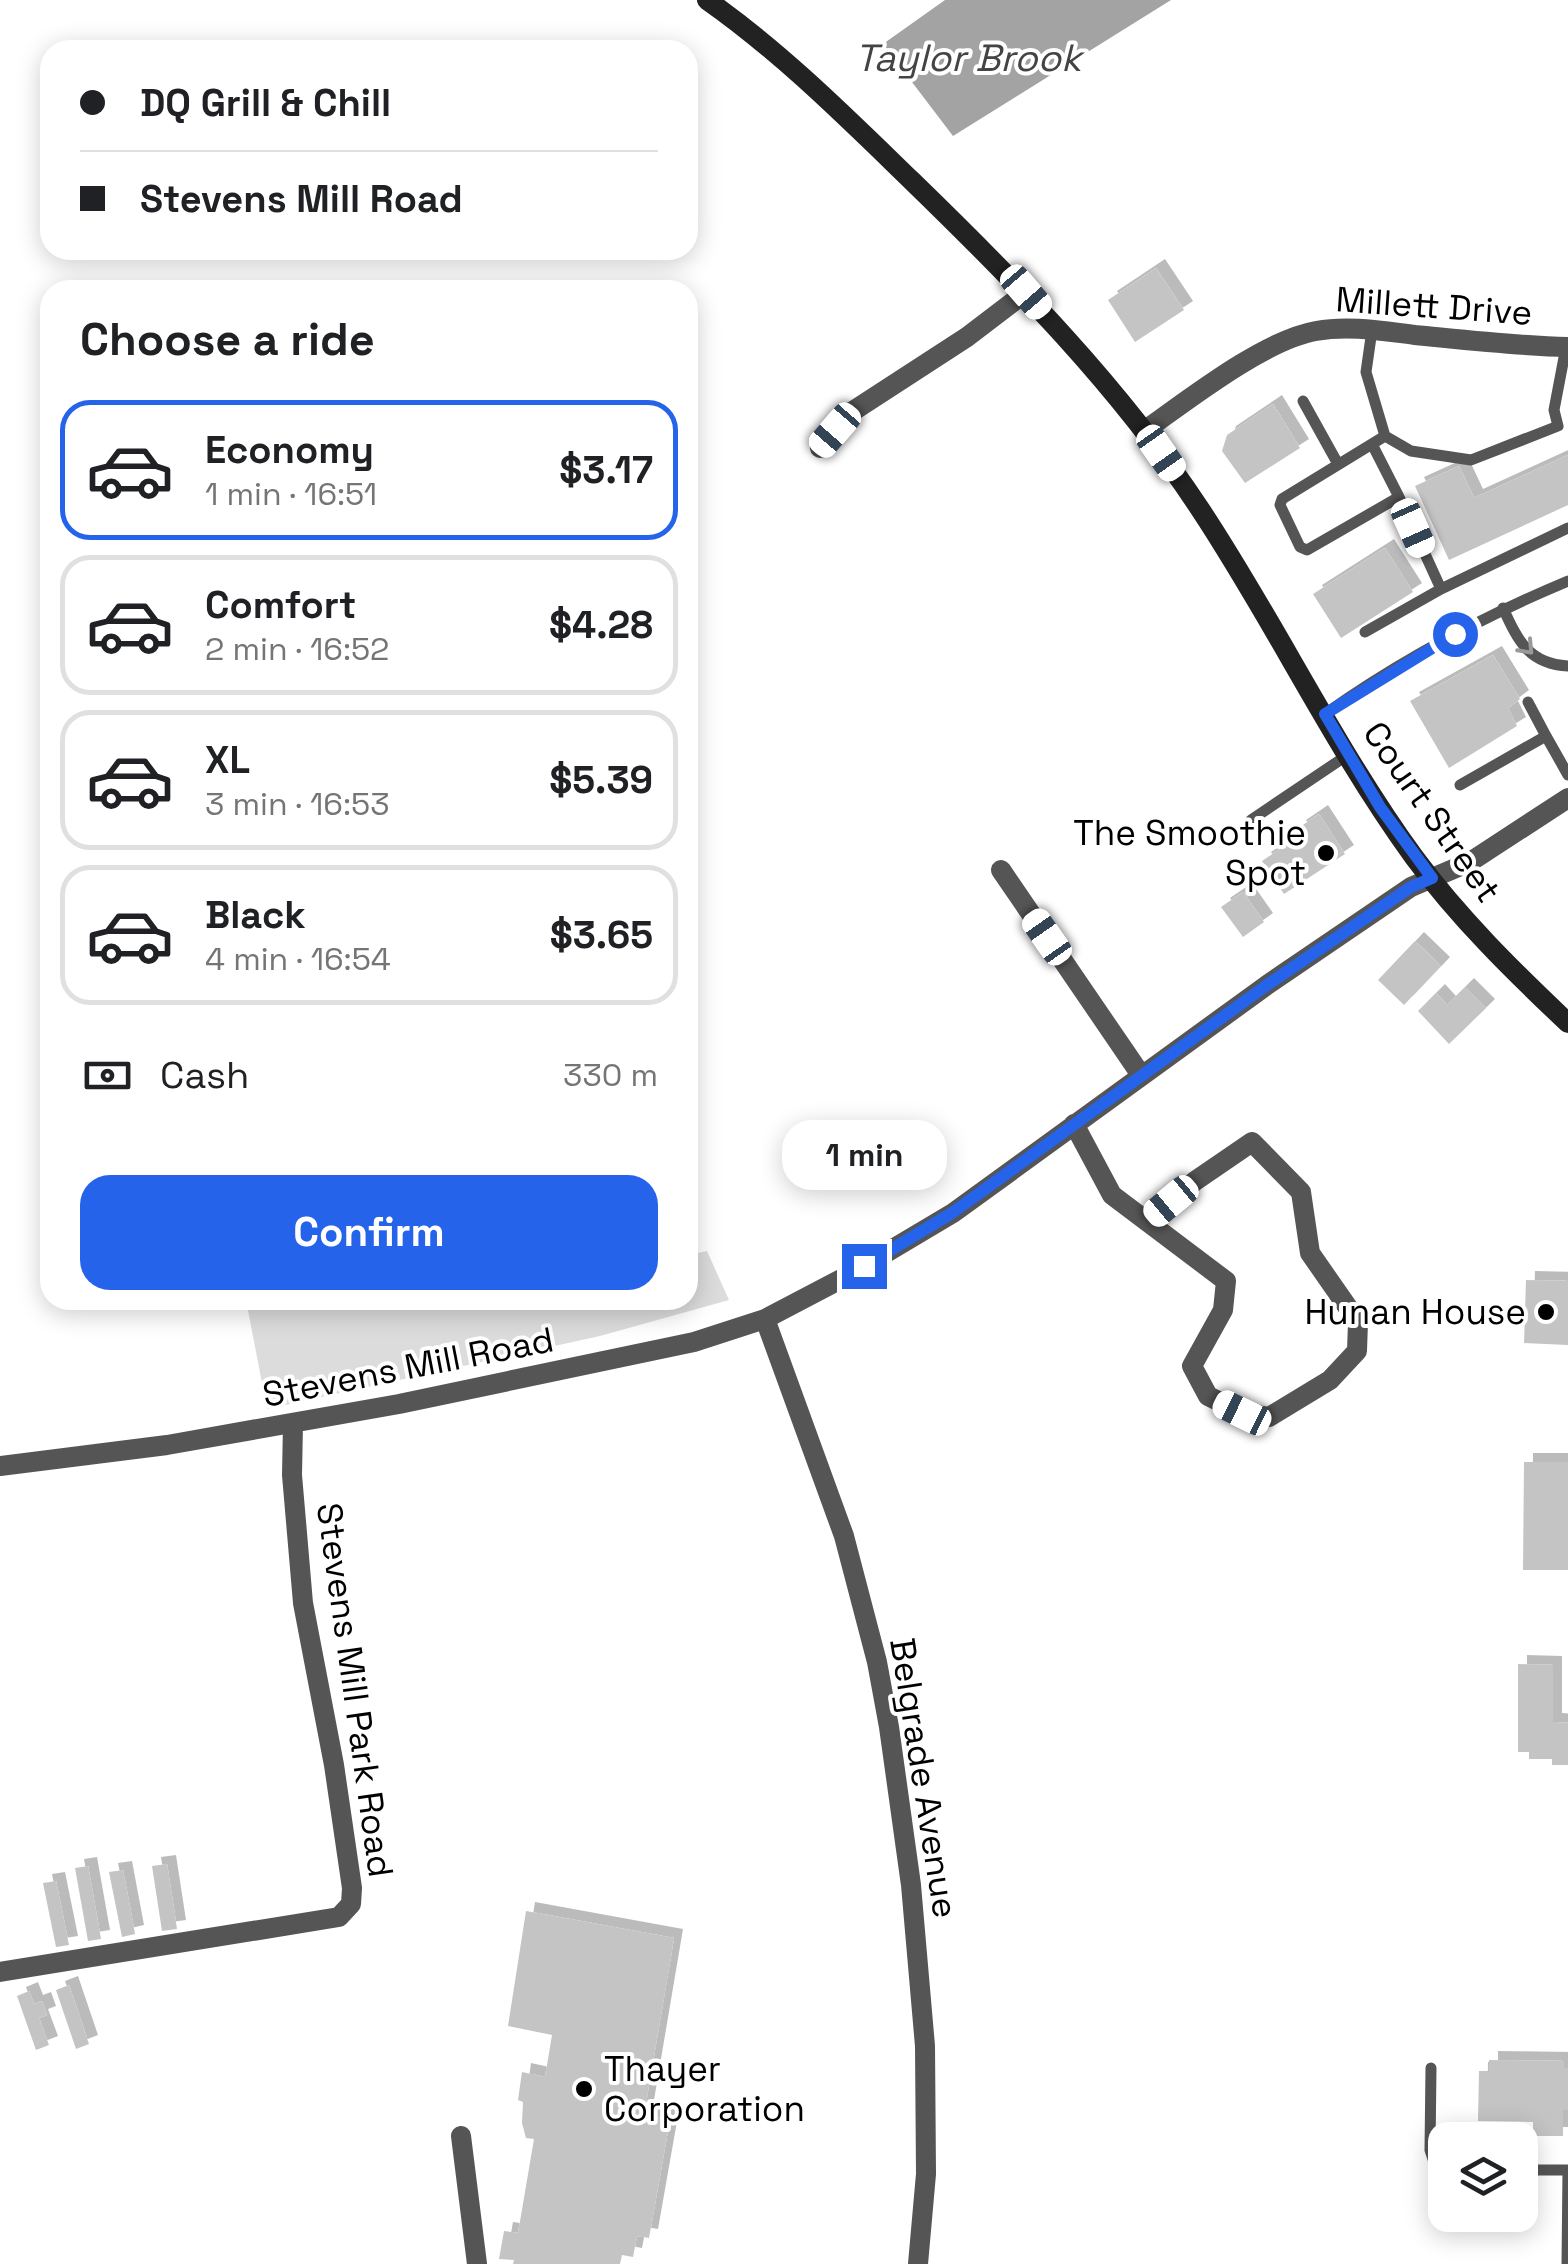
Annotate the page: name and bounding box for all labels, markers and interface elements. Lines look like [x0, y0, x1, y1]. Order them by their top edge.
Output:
water label: Taylor Brook [855, 34, 1086, 82]
text: DQ Grill & Chill [140, 79, 391, 127]
text: Stevens Mill Road [140, 175, 463, 223]
car [995, 260, 1057, 324]
street label: Millett Drive [1334, 277, 1534, 335]
text: Choose a ride [80, 311, 375, 368]
car [804, 398, 866, 462]
car [1132, 420, 1190, 486]
icon: car [85, 425, 175, 515]
text: Economy [205, 426, 374, 474]
text: $3.17 [559, 446, 653, 494]
text: 1 min · 16:51 [205, 474, 377, 514]
car [1387, 494, 1439, 562]
icon: car [85, 580, 175, 670]
text: Comfort [205, 581, 356, 629]
text: $4.28 [549, 601, 653, 649]
route start [1433, 612, 1478, 657]
text: 2 min · 16:52 [205, 629, 389, 669]
one-way arrow [1516, 636, 1534, 655]
street label: Court Street [1354, 713, 1510, 911]
icon: car [85, 735, 175, 825]
text: XL [205, 736, 250, 784]
text: $5.39 [549, 756, 653, 804]
text: 3 min · 16:53 [205, 784, 390, 824]
place label: The Smoothie Spot [1073, 811, 1306, 895]
marker: The Smoothie Spot [1315, 842, 1337, 864]
icon: car [85, 890, 175, 980]
text: Black [205, 891, 306, 939]
car [1018, 904, 1076, 970]
text: $3.65 [550, 911, 653, 959]
text: 4 min · 16:54 [205, 939, 391, 979]
icon: cash [80, 1048, 135, 1103]
text: Cash [160, 1051, 249, 1099]
text: 330 m [563, 1055, 658, 1095]
callout: 1 min [782, 1121, 946, 1191]
text: 1 min [825, 1135, 904, 1175]
car [1138, 1170, 1204, 1232]
button: Confirm [80, 1175, 658, 1290]
route end [842, 1244, 887, 1289]
place label: Hunan House [1304, 1290, 1526, 1334]
marker: Hunan House [1535, 1301, 1557, 1323]
street label: Stevens Mill Road [259, 1317, 557, 1417]
car [1208, 1386, 1276, 1440]
street label: Stevens Mill Park Road [307, 1500, 403, 1880]
street label: Belgrade Avenue [880, 1635, 968, 1921]
place label: Thayer Corporation [604, 2047, 805, 2131]
marker: Thayer Corporation [573, 2078, 595, 2100]
map controls [1428, 2122, 1538, 2232]
button: layers [1428, 2122, 1538, 2232]

